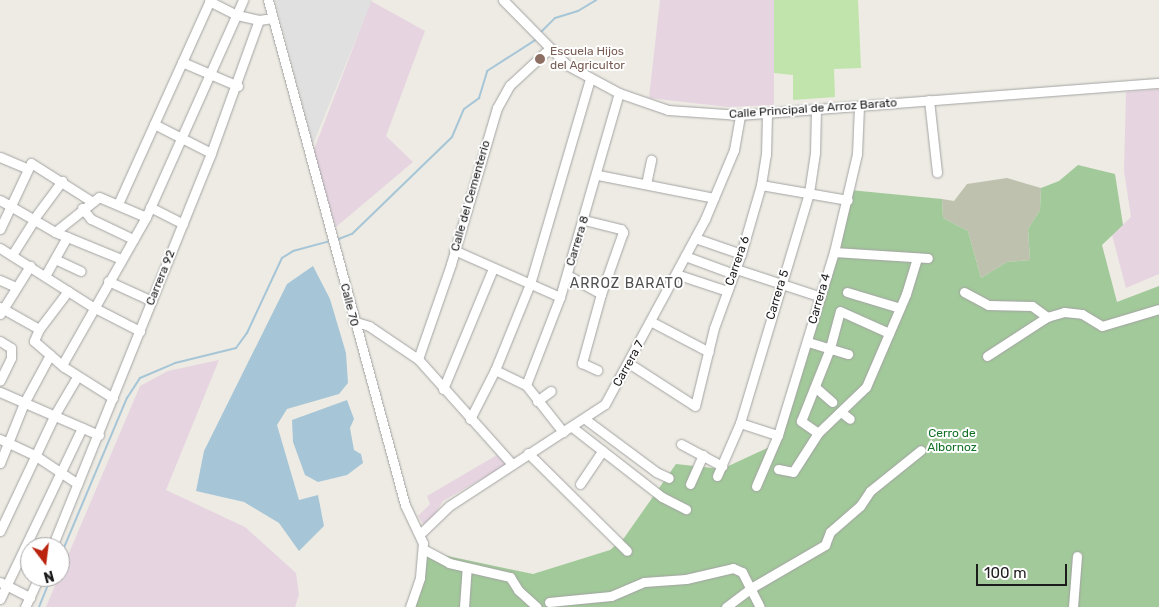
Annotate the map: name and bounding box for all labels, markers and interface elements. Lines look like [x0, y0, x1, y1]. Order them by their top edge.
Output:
place label: Escuela Hijos del Agricultor [550, 45, 625, 73]
marker: Escuela Hijos del Agricultor [534, 53, 546, 65]
street label: Calle Principal de Arroz Barato [728, 96, 898, 122]
street label: Calle del Cementerio [448, 139, 494, 253]
street label: Carrera 8 [564, 214, 592, 268]
street label: Carrera 6 [723, 234, 753, 288]
street label: Carrera 92 [143, 248, 179, 308]
street label: Carrera 5 [764, 268, 792, 322]
street label: Carrera 4 [806, 272, 834, 326]
district label: ARROZ BARATO [568, 276, 686, 292]
street label: Calle 70 [337, 282, 361, 328]
street label: Carrera 7 [610, 338, 648, 390]
park label: Cerro de Albornoz [927, 427, 977, 455]
north arrow [20, 537, 70, 587]
scale bar [979, 554, 1070, 586]
text: 100 m [984, 564, 1026, 582]
text: N [42, 566, 56, 586]

